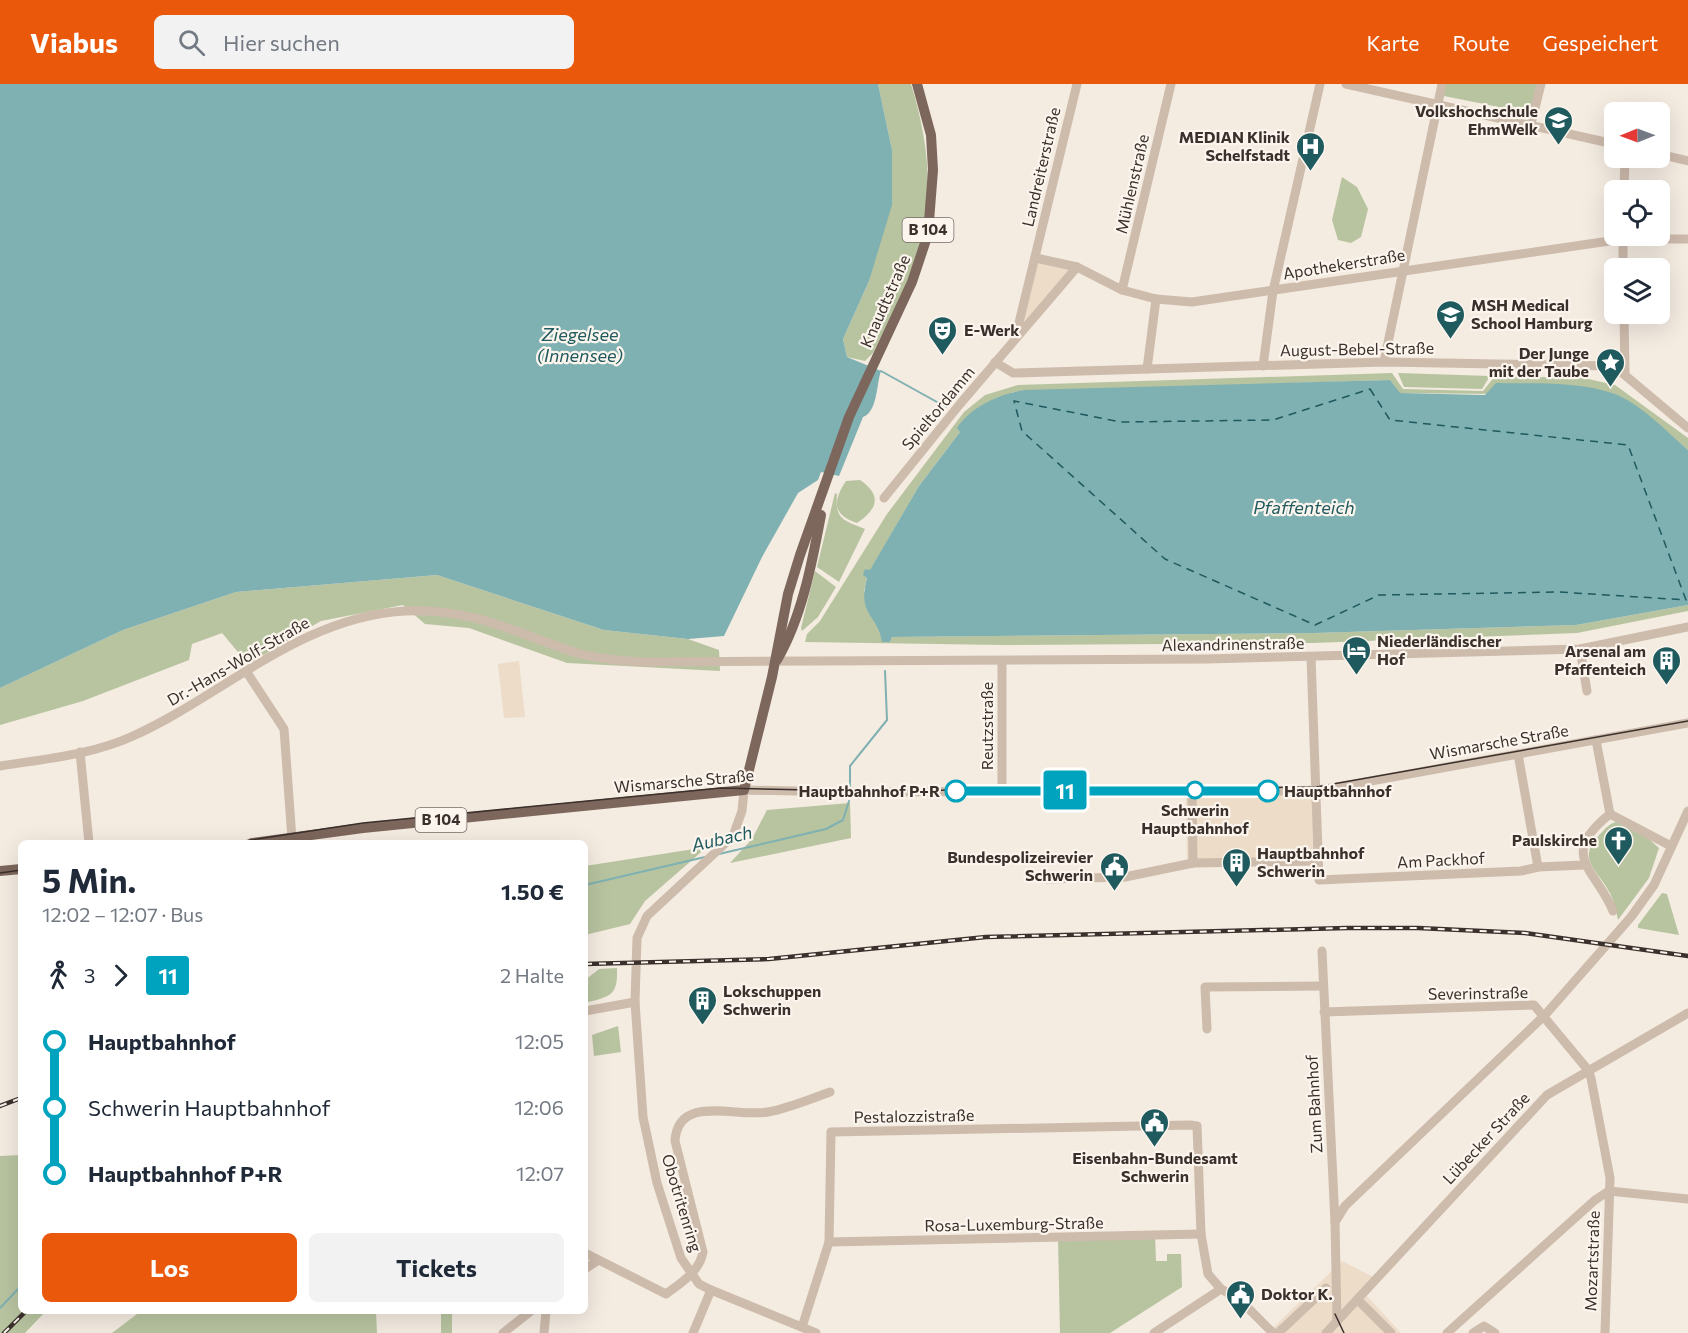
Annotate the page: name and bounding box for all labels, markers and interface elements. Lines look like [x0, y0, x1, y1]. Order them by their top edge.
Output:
search box [154, 15, 574, 69]
text: Viabus [30, 25, 118, 59]
icon: search [175, 26, 208, 59]
text: Hier suchen [223, 29, 340, 56]
text: Karte [1366, 30, 1419, 55]
text: Route [1452, 30, 1510, 55]
text: Gespeichert [1543, 30, 1658, 55]
place label: Volkshochschule EhmWelk [1415, 101, 1539, 138]
north arrow [1604, 102, 1670, 168]
map controls [1604, 102, 1670, 324]
school or university icon: Volkshochschule EhmWelk [1543, 104, 1575, 146]
street label: Landreiterstraße [1018, 105, 1064, 229]
place label: MEDIAN Klinik Schelfstadt [1179, 127, 1291, 164]
hospital icon: MEDIAN Klinik Schelfstadt [1295, 130, 1327, 172]
street label: Mühlenstraße [1111, 132, 1152, 236]
button: locate [1604, 180, 1670, 246]
road number: B 104 [902, 218, 954, 242]
street label: Apothekerstraße [1281, 244, 1406, 283]
street label: Knaudtstraße [856, 251, 913, 350]
button: layers [1604, 258, 1670, 324]
place label: MSH Medical School Hamburg [1471, 295, 1593, 332]
school or university icon: MSH Medical School Hamburg [1434, 298, 1466, 340]
theatre icon: E-Werk [927, 314, 959, 356]
place label: E-Werk [964, 320, 1020, 339]
water label: Ziegelsee (Innensee) [537, 323, 623, 366]
street label: August-Bebel-Straße [1280, 338, 1434, 359]
place label: Der Junge mit der Taube [1489, 343, 1589, 380]
place icon: Der Junge mit der Taube [1594, 346, 1626, 388]
street label: Spieltordamm [897, 362, 978, 453]
water label: Pfaffenteich [1253, 496, 1355, 518]
street label: Dr.-Hans-Wolf-Straße [163, 612, 312, 709]
place label: Niederländischer Hof [1377, 631, 1502, 668]
street label: Alexandrinenstraße [1162, 633, 1304, 654]
hotel icon: Niederländischer Hof [1340, 634, 1372, 676]
place label: Arsenal am Pfaffenteich [1554, 641, 1646, 678]
building icon: Arsenal am Pfaffenteich [1651, 644, 1683, 686]
street label: Reutzstraße [977, 682, 996, 770]
street label: Wismarsche Straße [1428, 720, 1570, 763]
street label: Wismarsche Straße [613, 765, 755, 796]
line badge: 11 [1038, 770, 1092, 810]
text: 11 [1055, 778, 1075, 803]
marker: Hauptbahnhof P+R [945, 780, 967, 802]
marker: Hauptbahnhof [1257, 780, 1279, 802]
place label: Hauptbahnhof P+R [798, 781, 940, 800]
marker: Schwerin Hauptbahnhof [1186, 781, 1204, 799]
place label: Hauptbahnhof [1284, 781, 1392, 800]
place label: Schwerin Hauptbahnhof [1141, 800, 1249, 837]
road number: B 104 [416, 808, 466, 832]
water label: Aubach [688, 820, 754, 856]
church icon: Paulskirche [1602, 824, 1634, 866]
place label: Paulskirche [1512, 830, 1597, 849]
place label: Hauptbahnhof Schwerin [1257, 843, 1365, 880]
building icon: Hauptbahnhof Schwerin [1220, 846, 1252, 888]
place label: Bundespolizeirevier Schwerin [947, 847, 1093, 884]
street label: Am Packhof [1397, 848, 1486, 871]
public building icon: Bundespolizeirevier Schwerin [1098, 850, 1130, 892]
text: 5 Min. [42, 859, 136, 900]
text: 1.50 € [501, 878, 564, 905]
text: 12:02 – 12:07 · Bus [42, 902, 203, 926]
icon: walk [42, 959, 75, 992]
icon: forward [104, 959, 137, 992]
text: 3 [84, 963, 95, 987]
text: 11 [158, 963, 177, 988]
text: 2 Halte [500, 963, 564, 987]
place label: Lokschuppen Schwerin [723, 981, 821, 1018]
street label: Severinstraße [1428, 982, 1528, 1003]
building icon: Lokschuppen Schwerin [686, 984, 718, 1026]
text: Hauptbahnhof [88, 1028, 236, 1055]
text: 12:05 [515, 1029, 564, 1053]
street label: Zum Bahnhof [1301, 1054, 1326, 1154]
street label: Lübecker Straße [1438, 1088, 1533, 1188]
text: Schwerin Hauptbahnhof [88, 1094, 330, 1121]
text: 12:06 [514, 1095, 564, 1119]
street label: Pestalozzistraße [854, 1105, 974, 1126]
public building icon: Eisenbahn-Bundesamt Schwerin [1139, 1106, 1171, 1148]
place label: Eisenbahn-Bundesamt Schwerin [1072, 1148, 1238, 1185]
street label: Obotritenring [659, 1152, 706, 1254]
text: Hauptbahnhof P+R [88, 1160, 283, 1187]
text: 12:07 [516, 1161, 564, 1185]
street label: Mozartstraße [1580, 1210, 1603, 1312]
street label: Rosa-Luxemburg-Straße [924, 1212, 1104, 1235]
button: Los [42, 1233, 297, 1302]
button: Tickets [309, 1233, 564, 1302]
public building icon: Doktor K. [1224, 1278, 1256, 1320]
place label: Doktor K. [1261, 1284, 1333, 1303]

